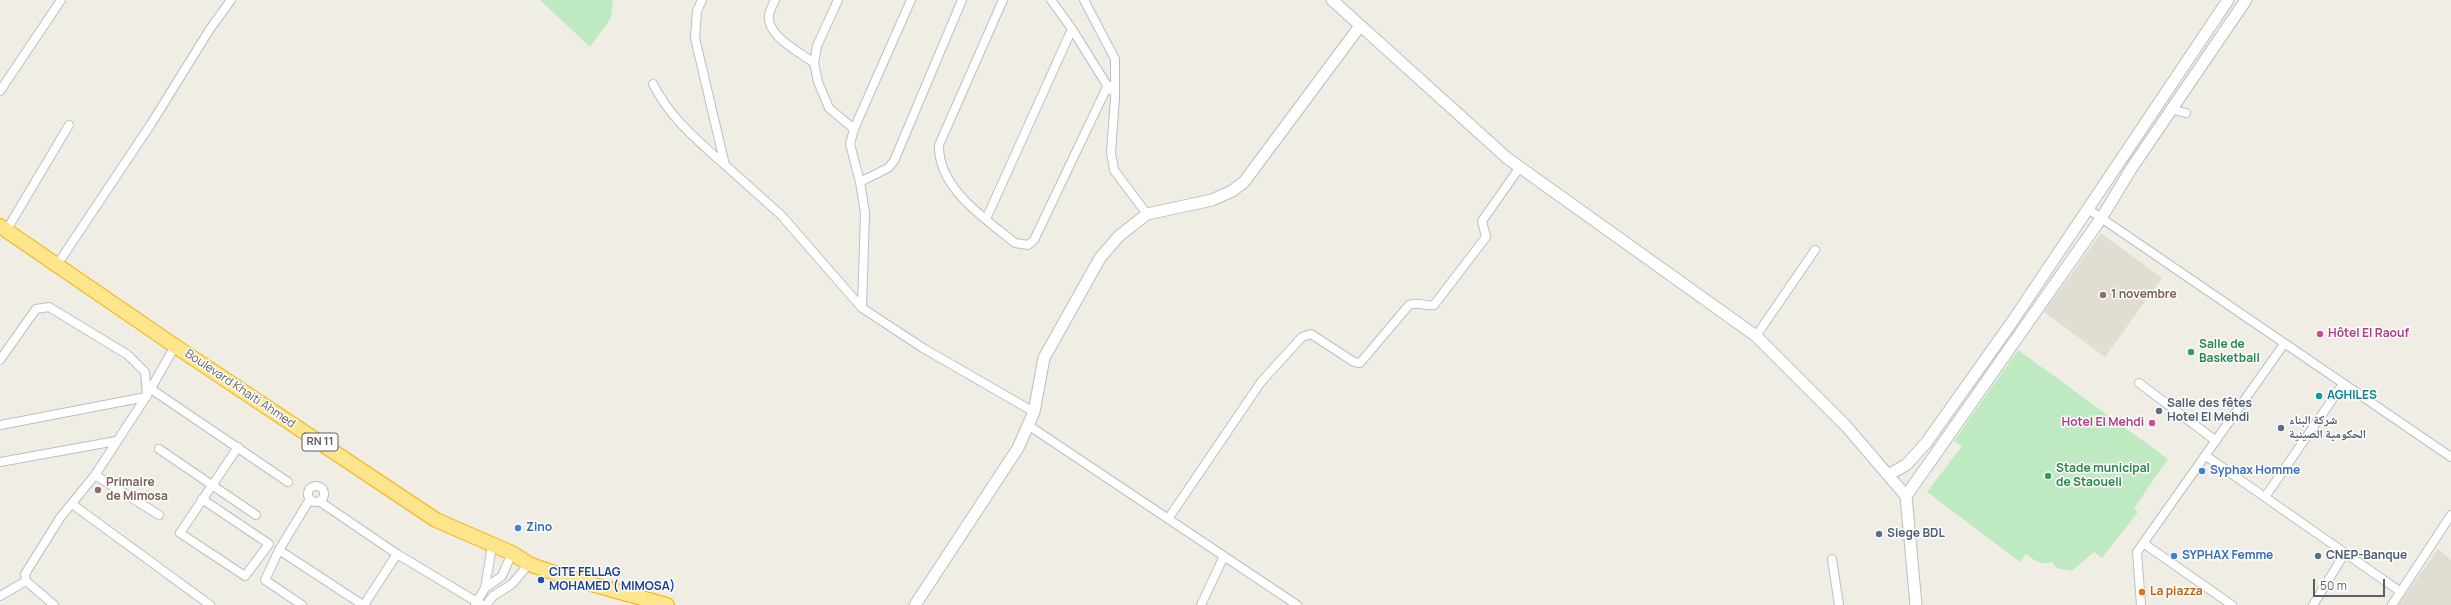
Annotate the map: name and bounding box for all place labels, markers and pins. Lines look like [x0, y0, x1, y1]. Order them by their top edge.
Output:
place label: 1 novembre [2111, 288, 2177, 302]
marker: 1 novembre [2098, 290, 2108, 300]
place label: Hôtel El Raouf [2328, 327, 2409, 341]
marker: Hôtel El Raouf [2315, 329, 2325, 339]
place label: Salle de Basketball [2199, 338, 2260, 366]
marker: Salle de Basketball [2186, 347, 2196, 357]
place label: AGHILES [2327, 389, 2377, 403]
marker: AGHILES [2314, 391, 2324, 401]
place label: Salle des fêtes Hotel El Mehdi [2167, 397, 2252, 425]
marker: Salle des fêtes Hotel El Mehdi [2154, 406, 2164, 416]
place label: شركة البناء الحكومية الصينية [2289, 414, 2366, 442]
place label: Hotel El Mehdi [2062, 416, 2144, 430]
marker: Hotel El Mehdi [2147, 418, 2157, 428]
marker: شركة البناء الحكومية الصينية [2276, 423, 2286, 433]
place label: Stade municipal de Staoueli [2056, 462, 2150, 490]
place label: Syphax Homme [2210, 464, 2300, 478]
marker: Syphax Homme [2197, 466, 2207, 476]
marker: Stade municipal de Staoueli [2043, 471, 2053, 481]
place label: Primaire de Mimosa [106, 476, 168, 504]
marker: Primaire de Mimosa [93, 485, 103, 495]
place label: Zino [526, 521, 552, 535]
marker: Zino [513, 523, 523, 533]
place label: Siege BDL [1887, 527, 1945, 541]
marker: Siege BDL [1874, 529, 1884, 539]
place label: SYPHAX Femme [2182, 549, 2273, 563]
place label: CNEP-Banque [2326, 549, 2407, 563]
marker: SYPHAX Femme [2169, 551, 2179, 561]
marker: CNEP-Banque [2313, 551, 2323, 561]
place label: CITE FELLAG MOHAMED ( MIMOSA) [549, 566, 675, 594]
marker: CITE FELLAG MOHAMED ( MIMOSA) [536, 575, 546, 585]
place label: La piazza [2150, 585, 2203, 599]
marker: La piazza [2137, 587, 2147, 597]

